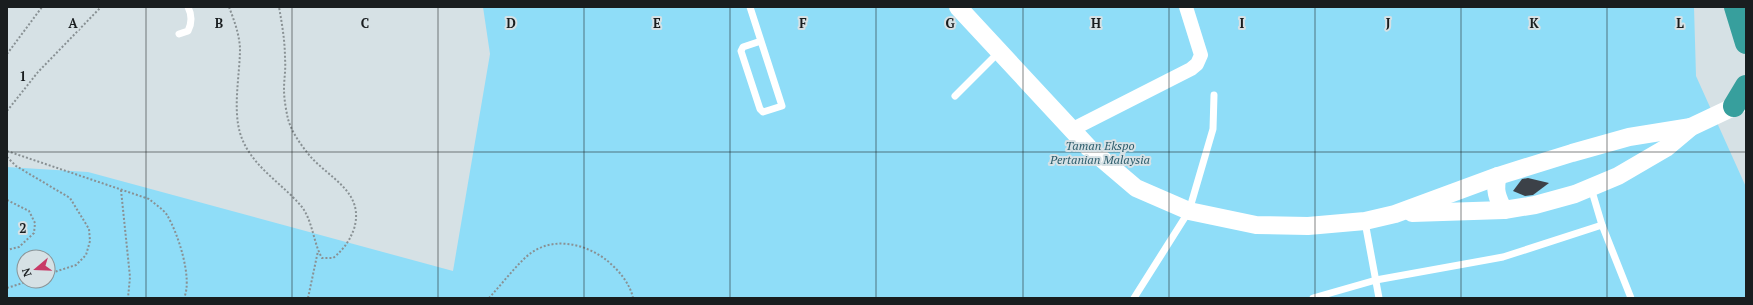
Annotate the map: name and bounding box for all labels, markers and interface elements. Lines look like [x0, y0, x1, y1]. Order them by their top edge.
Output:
text: A [68, 14, 78, 32]
text: B [215, 14, 223, 32]
text: C [361, 14, 369, 32]
text: D [506, 14, 516, 32]
text: E [653, 14, 661, 32]
text: F [799, 14, 807, 32]
text: G [945, 14, 955, 32]
text: H [1091, 14, 1101, 32]
text: I [1240, 14, 1245, 32]
text: J [1386, 14, 1391, 32]
text: K [1529, 14, 1539, 32]
text: L [1676, 14, 1684, 32]
text: 1 [19, 67, 27, 85]
park label: Taman Ekspo Pertanian Malaysia [1049, 138, 1150, 167]
text: 2 [19, 219, 27, 237]
north arrow [16, 249, 56, 289]
text: N [18, 265, 35, 278]

